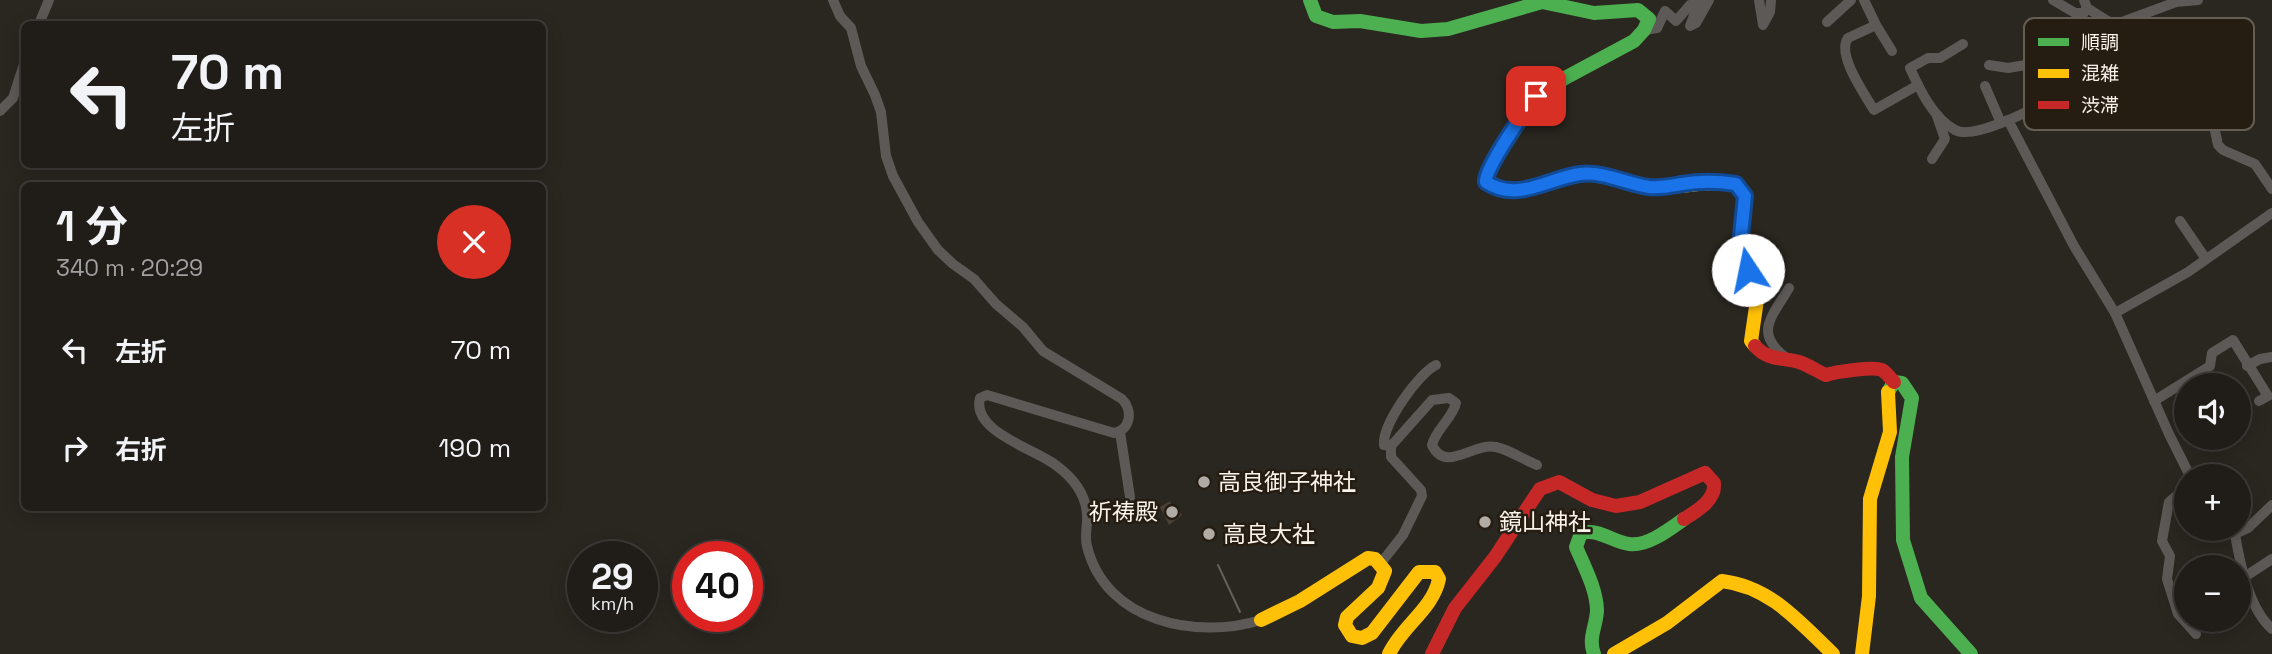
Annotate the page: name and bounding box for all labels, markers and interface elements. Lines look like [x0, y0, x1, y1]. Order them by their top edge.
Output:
legend [2024, 18, 2254, 130]
text: 順調 [2081, 30, 2119, 55]
text: 70 m [171, 41, 284, 103]
icon: left [56, 49, 147, 140]
text: 混雑 [2081, 61, 2119, 86]
pin [1506, 66, 1566, 126]
icon: arrive [1517, 77, 1555, 115]
text: 渋滞 [2081, 93, 2119, 118]
text: 左折 [171, 108, 235, 148]
text: 1 分 [56, 200, 128, 253]
button: close [437, 205, 511, 279]
position arrow [1711, 233, 1785, 307]
text: 340 m · 20:29 [56, 253, 203, 283]
icon: left [56, 331, 94, 369]
text: 70 m [451, 333, 511, 367]
text: 左折 [115, 335, 167, 369]
map controls [2174, 373, 2251, 632]
button: sound [2174, 373, 2251, 450]
icon: right [56, 429, 94, 467]
text: 190 m [439, 431, 511, 465]
text: 右折 [115, 433, 167, 467]
button: + [2174, 464, 2251, 541]
place label: 高良御子神社 [1218, 467, 1356, 497]
marker: 高良御子神社 [1196, 474, 1212, 490]
place label: 祈祷殿 [1089, 497, 1158, 527]
marker: 祈祷殿 [1164, 504, 1180, 520]
place label: 鏡山神社 [1499, 507, 1591, 537]
marker: 鏡山神社 [1477, 514, 1493, 530]
place label: 高良大社 [1223, 519, 1315, 549]
marker: 高良大社 [1201, 526, 1217, 542]
speed limit sign: 40 [672, 541, 763, 632]
text: 29 [591, 555, 634, 599]
button: − [2174, 555, 2251, 632]
text: km/h [591, 592, 634, 615]

